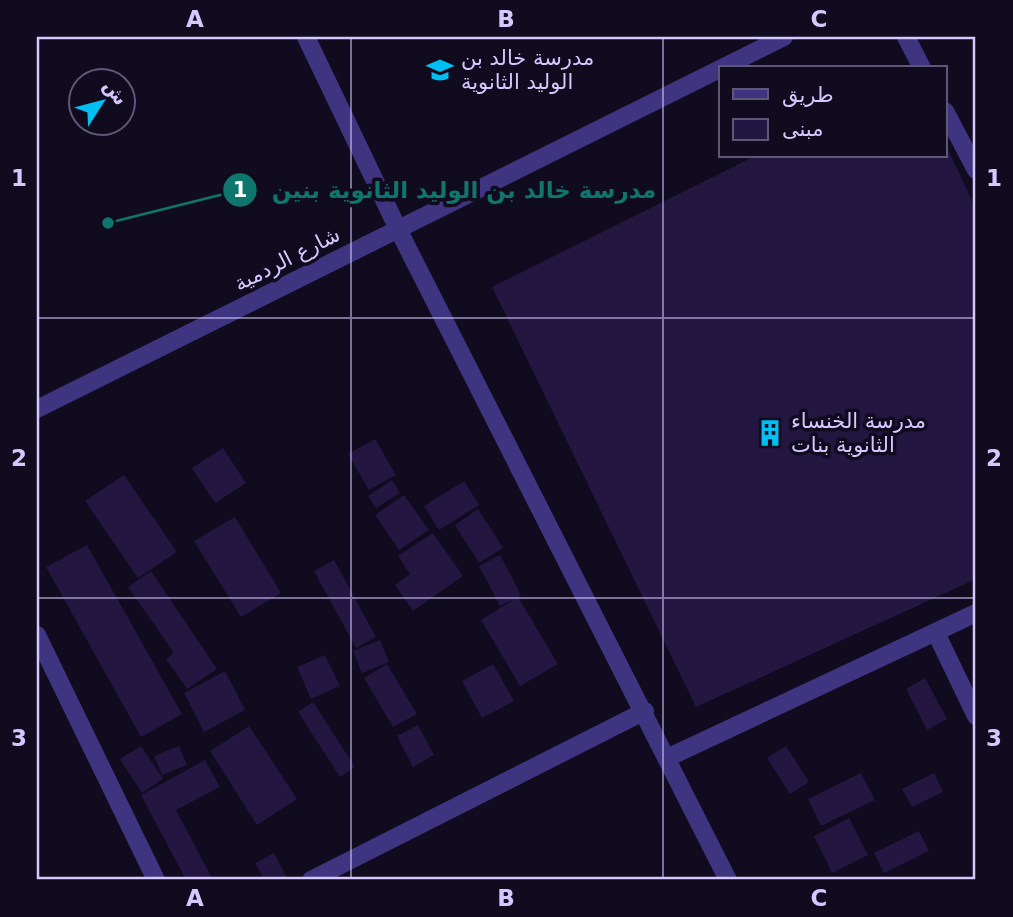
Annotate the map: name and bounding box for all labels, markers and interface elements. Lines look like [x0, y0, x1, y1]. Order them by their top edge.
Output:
text: A [186, 6, 204, 32]
text: B [497, 6, 515, 32]
text: C [811, 6, 827, 32]
place label: مدرسة خالد بن الوليد الثانوية [461, 46, 594, 94]
school or university icon: مدرسة خالد بن الوليد الثانوية [425, 55, 455, 85]
north arrow [66, 66, 136, 136]
legend [719, 66, 946, 158]
text: ش [98, 75, 132, 110]
text: طريق [782, 83, 834, 107]
text: مبنى [782, 117, 823, 141]
text: 1 [11, 165, 27, 191]
text: 1 [986, 165, 1002, 191]
callout: مدرسة خالد بن الوليد الثانوية بنين [222, 168, 670, 212]
text: مدرسة خالد بن الوليد الثانوية بنين [272, 177, 656, 204]
text: 1 [233, 178, 247, 202]
street label: شارع الردمية [230, 222, 344, 296]
place label: مدرسة الخنساء الثانوية بنات [791, 409, 926, 457]
building icon: مدرسة الخنساء الثانوية بنات [755, 418, 785, 448]
text: 2 [11, 445, 27, 471]
text: 2 [986, 445, 1002, 471]
text: 3 [11, 725, 27, 751]
text: 3 [986, 725, 1002, 751]
text: A [186, 885, 204, 911]
text: B [497, 885, 515, 911]
text: C [811, 885, 827, 911]

